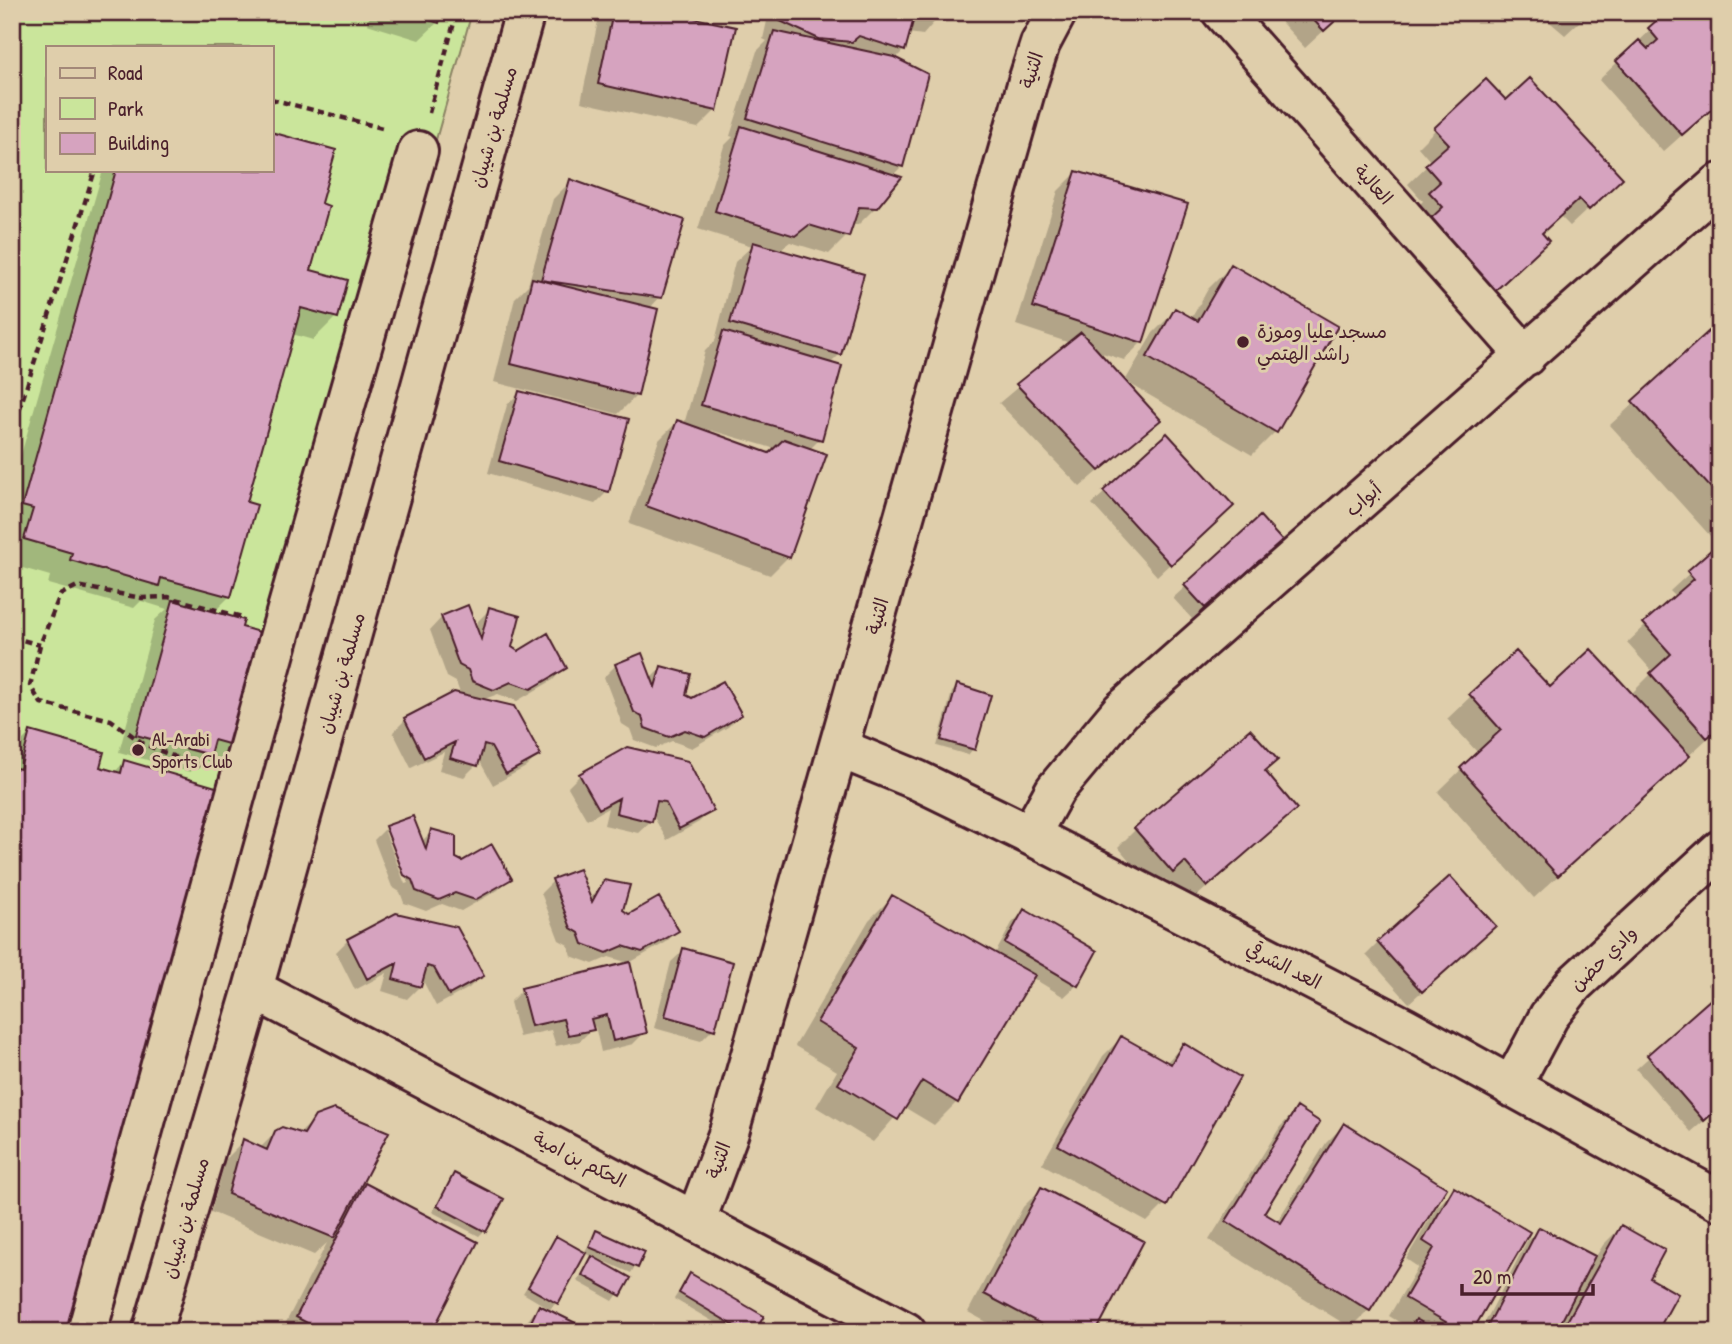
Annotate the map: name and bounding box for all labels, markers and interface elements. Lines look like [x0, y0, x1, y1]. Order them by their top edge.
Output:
legend [46, 46, 273, 172]
street label: الثنية [1013, 48, 1049, 92]
text: Road [108, 58, 142, 87]
street label: مسلمة بن شيبان [463, 63, 523, 191]
text: Park [108, 94, 143, 123]
text: Building [108, 128, 169, 157]
street label: العالية [1349, 158, 1399, 210]
place label: مسجد عليا وموزة راشد الهتمي [1257, 318, 1387, 370]
marker: مسجد عليا وموزة راشد الهتمي [1235, 334, 1251, 350]
street label: أبواب [1339, 476, 1387, 522]
street label: الثنية [859, 595, 895, 637]
street label: مسلمة بن شيبان [311, 609, 371, 737]
place label: Al-Arabi Sports Club [152, 726, 233, 774]
marker: Al-Arabi Sports Club [130, 742, 146, 758]
street label: وادي حضن [1564, 920, 1644, 998]
street label: العد الشرقي [1241, 935, 1326, 996]
street label: الحكم بن امية [528, 1124, 631, 1195]
street label: الثنية [699, 1138, 737, 1182]
street label: مسلمة بن شيبان [155, 1154, 215, 1282]
scale bar [1462, 1253, 1594, 1297]
text: 20 m [1473, 1262, 1511, 1291]

